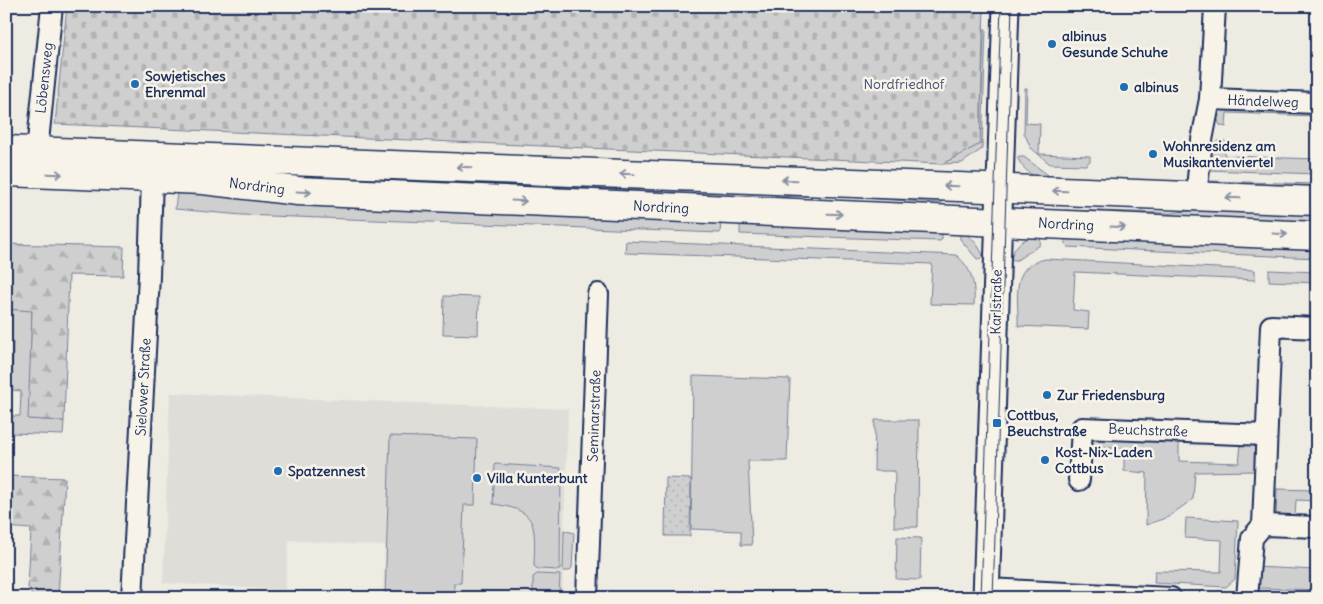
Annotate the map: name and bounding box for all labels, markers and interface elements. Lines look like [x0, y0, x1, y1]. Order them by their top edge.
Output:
place label: albinus Gesunde Schuhe [1062, 27, 1169, 61]
marker: albinus Gesunde Schuhe [1046, 38, 1058, 50]
street label: Löbensweg [31, 42, 57, 114]
place label: Sowjetisches Ehrenmal [145, 67, 226, 101]
park label: Nordfriedhof [864, 75, 945, 93]
marker: Sowjetisches Ehrenmal [129, 78, 141, 90]
place label: albinus [1134, 78, 1179, 96]
marker: albinus [1118, 81, 1130, 93]
street label: Händelweg [1227, 91, 1299, 111]
place label: Wohnresidenz am Musikantenviertel [1163, 137, 1276, 171]
marker: Wohnresidenz am Musikantenviertel [1147, 148, 1159, 160]
one-way arrow [457, 163, 473, 172]
one-way arrow [47, 169, 63, 178]
one-way arrow [619, 169, 635, 178]
street label: Nordring [228, 174, 286, 198]
one-way arrow [781, 175, 798, 185]
one-way arrow [944, 182, 960, 191]
one-way arrow [296, 187, 312, 196]
one-way arrow [1052, 187, 1068, 196]
one-way arrow [1225, 194, 1241, 203]
one-way arrow [510, 196, 527, 206]
street label: Nordring [633, 197, 689, 217]
one-way arrow [826, 209, 843, 219]
street label: Nordring [1038, 214, 1094, 234]
one-way arrow [1109, 222, 1125, 231]
one-way arrow [1272, 230, 1288, 239]
street label: Karlstraße [986, 269, 1006, 335]
street label: Sielower Straße [131, 338, 155, 436]
street label: Seminarstraße [583, 370, 605, 462]
place label: Zur Friedensburg [1057, 386, 1165, 404]
marker: Zur Friedensburg [1041, 389, 1053, 401]
place label: Cottbus, Beuchstraße [1007, 406, 1087, 440]
marker: Cottbus, Beuchstraße [991, 417, 1003, 429]
street label: Beuchstraße [1108, 420, 1188, 440]
place label: Kost-Nix-Laden Cottbus [1055, 443, 1153, 477]
marker: Kost-Nix-Laden Cottbus [1039, 454, 1051, 466]
place label: Spatzennest [288, 462, 366, 480]
marker: Spatzennest [272, 465, 284, 477]
place label: Villa Kunterbunt [487, 469, 588, 487]
marker: Villa Kunterbunt [471, 472, 483, 484]

